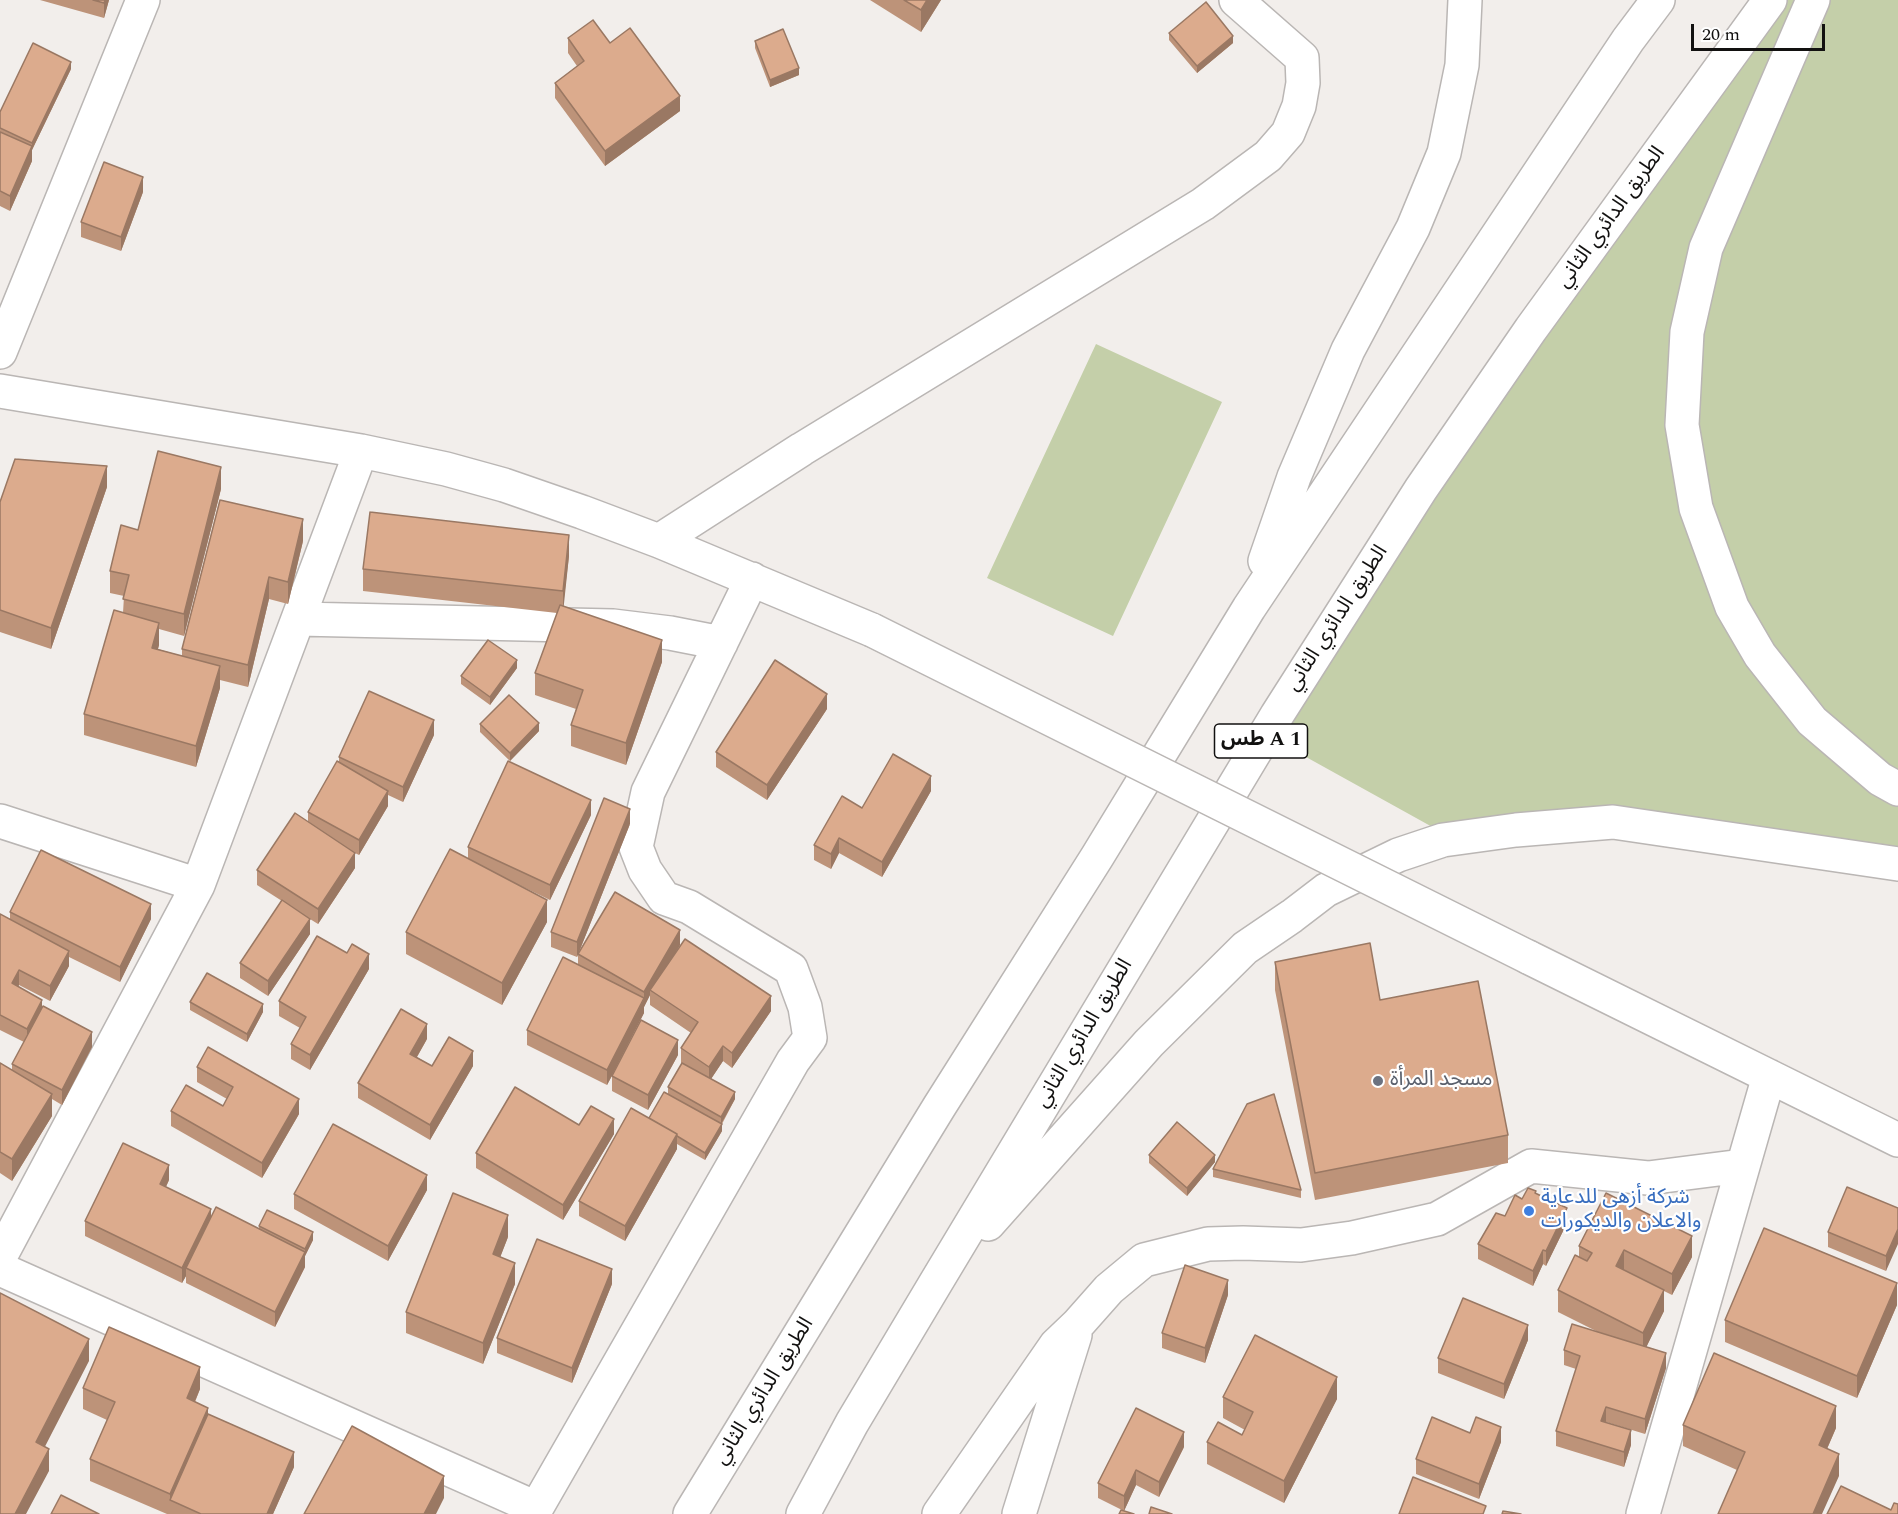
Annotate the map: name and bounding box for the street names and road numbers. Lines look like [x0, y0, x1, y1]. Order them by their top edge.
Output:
street label: الطريق الدائري الثاني [1552, 142, 1672, 294]
street label: الطريق الدائري الثاني [1281, 541, 1395, 697]
road number: طس A 1 [1214, 724, 1308, 758]
street label: الطريق الدائري الثاني [1031, 955, 1139, 1113]
street label: الطريق الدائري الثاني [710, 1314, 820, 1470]

